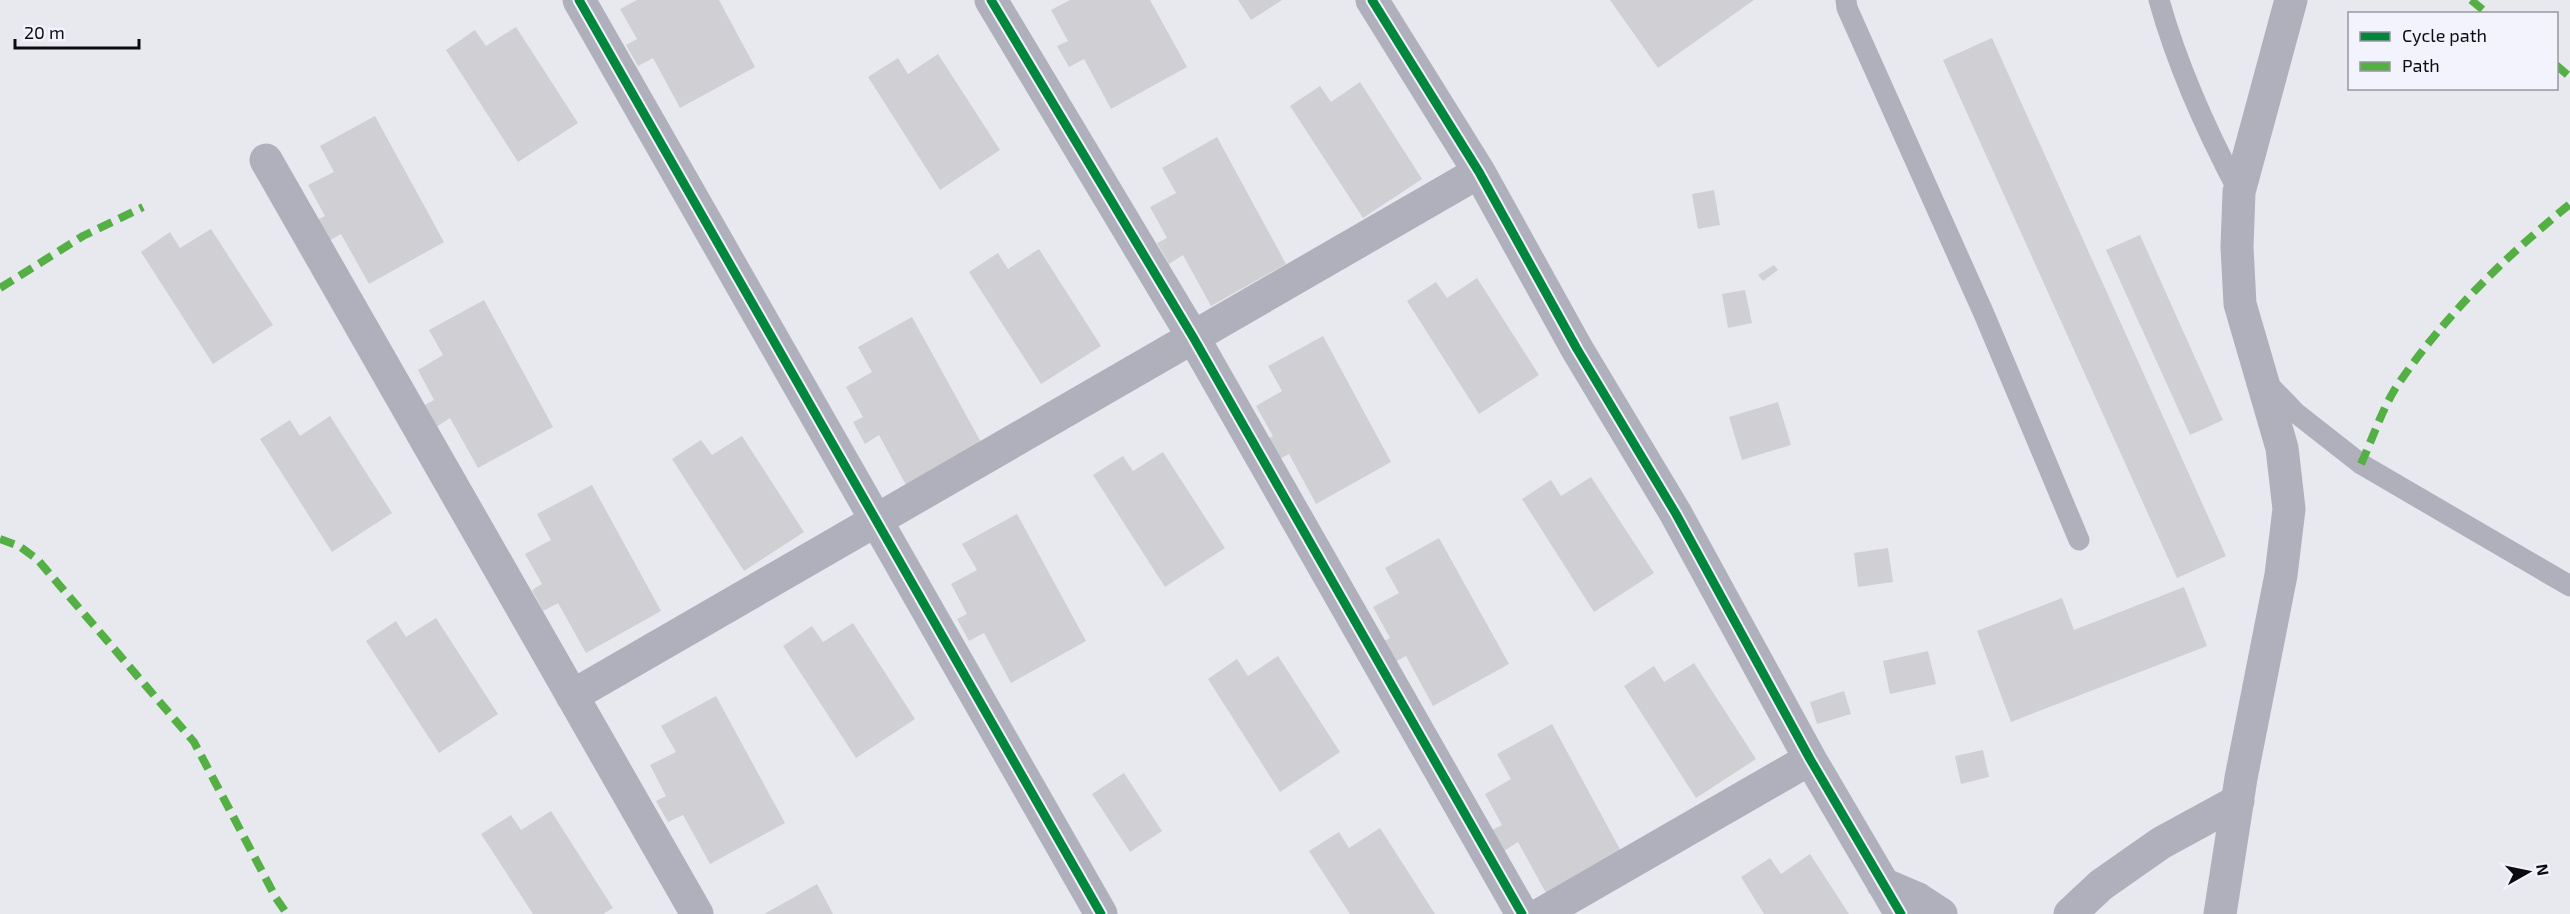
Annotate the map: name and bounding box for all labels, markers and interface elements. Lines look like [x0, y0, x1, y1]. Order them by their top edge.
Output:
scale bar [15, 12, 140, 50]
legend [2348, 12, 2558, 90]
text: 20 m [24, 21, 65, 43]
text: Cycle path [2402, 24, 2487, 46]
text: Path [2402, 54, 2440, 76]
north arrow [2498, 842, 2558, 902]
text: N [2533, 862, 2554, 877]

